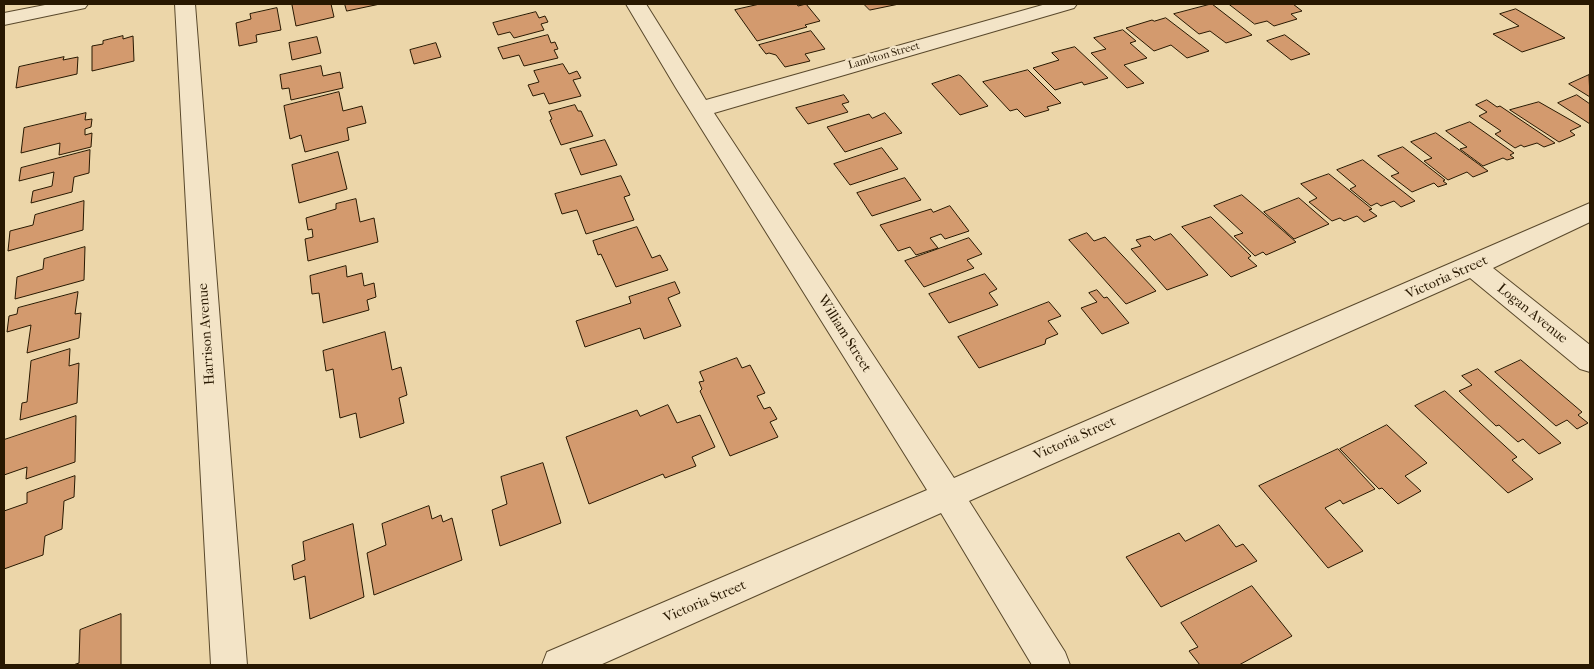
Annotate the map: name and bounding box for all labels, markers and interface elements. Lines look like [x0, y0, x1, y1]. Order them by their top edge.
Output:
street label: Lambton Street [847, 39, 921, 73]
street label: Victoria Street [1403, 252, 1491, 304]
street label: Logan Avenue [1493, 280, 1571, 348]
street label: Harrison Avenue [195, 282, 219, 386]
street label: William Street [814, 292, 874, 376]
street label: Victoria Street [1031, 413, 1119, 465]
street label: Victoria Street [661, 577, 749, 627]

